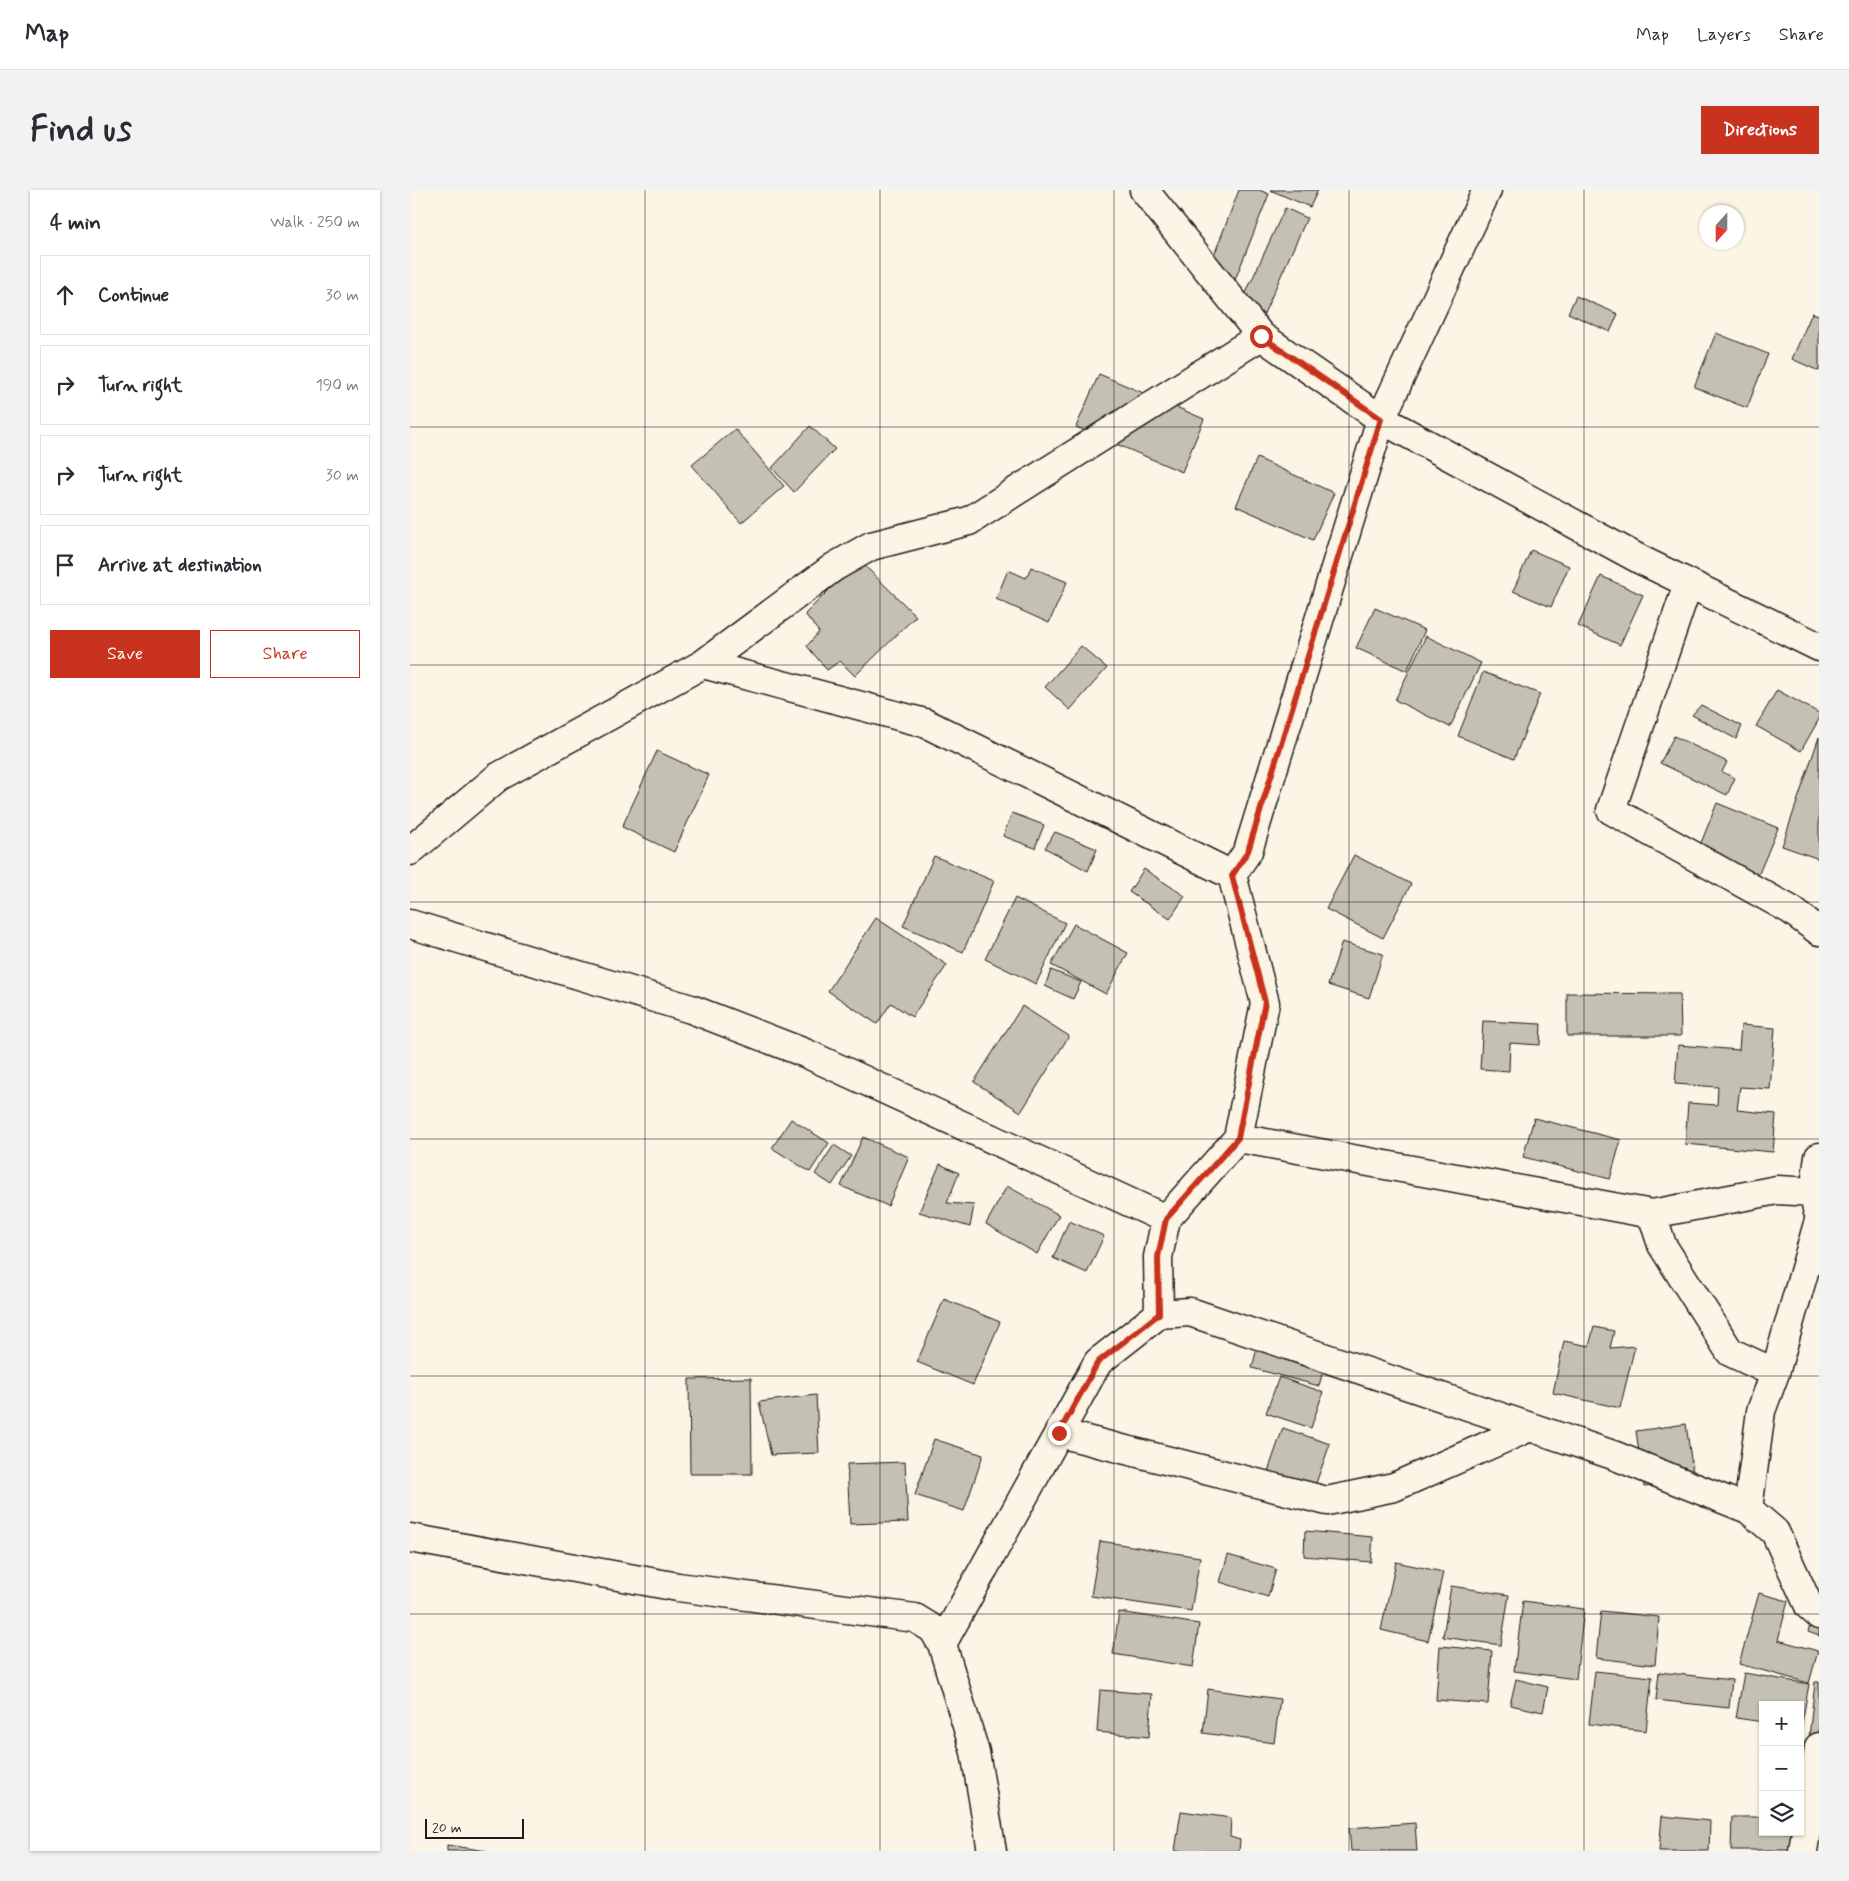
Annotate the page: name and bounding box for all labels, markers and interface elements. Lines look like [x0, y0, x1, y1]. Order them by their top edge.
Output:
text: Map [25, 19, 69, 50]
text: Map [1636, 23, 1669, 47]
text: Layers [1697, 23, 1751, 47]
text: Share [1779, 23, 1824, 47]
button: Directions [1701, 106, 1819, 154]
text: Find us [30, 107, 132, 153]
north arrow [1699, 205, 1744, 250]
text: 4 min [50, 209, 101, 237]
text: Walk · 250 m [270, 212, 360, 233]
icon: ahead [51, 281, 79, 309]
text: Continue [98, 283, 169, 308]
text: 30 m [326, 285, 359, 306]
route start [1250, 325, 1273, 348]
icon: right [51, 371, 79, 399]
text: Turn right [98, 373, 182, 398]
text: 190 m [316, 375, 359, 396]
icon: right [51, 461, 79, 489]
text: Turn right [98, 463, 182, 488]
text: 30 m [326, 465, 359, 486]
icon: arrive [51, 551, 79, 579]
text: Arrive at destination [98, 553, 262, 578]
button: Save [50, 630, 200, 678]
button: Share [210, 630, 360, 678]
route end [1048, 1422, 1071, 1445]
map controls [1759, 1701, 1804, 1836]
button: + [1759, 1701, 1804, 1746]
button: − [1759, 1746, 1804, 1791]
button: layers [1759, 1791, 1804, 1836]
scale bar [425, 1816, 524, 1839]
text: 20 m [432, 1819, 462, 1837]

